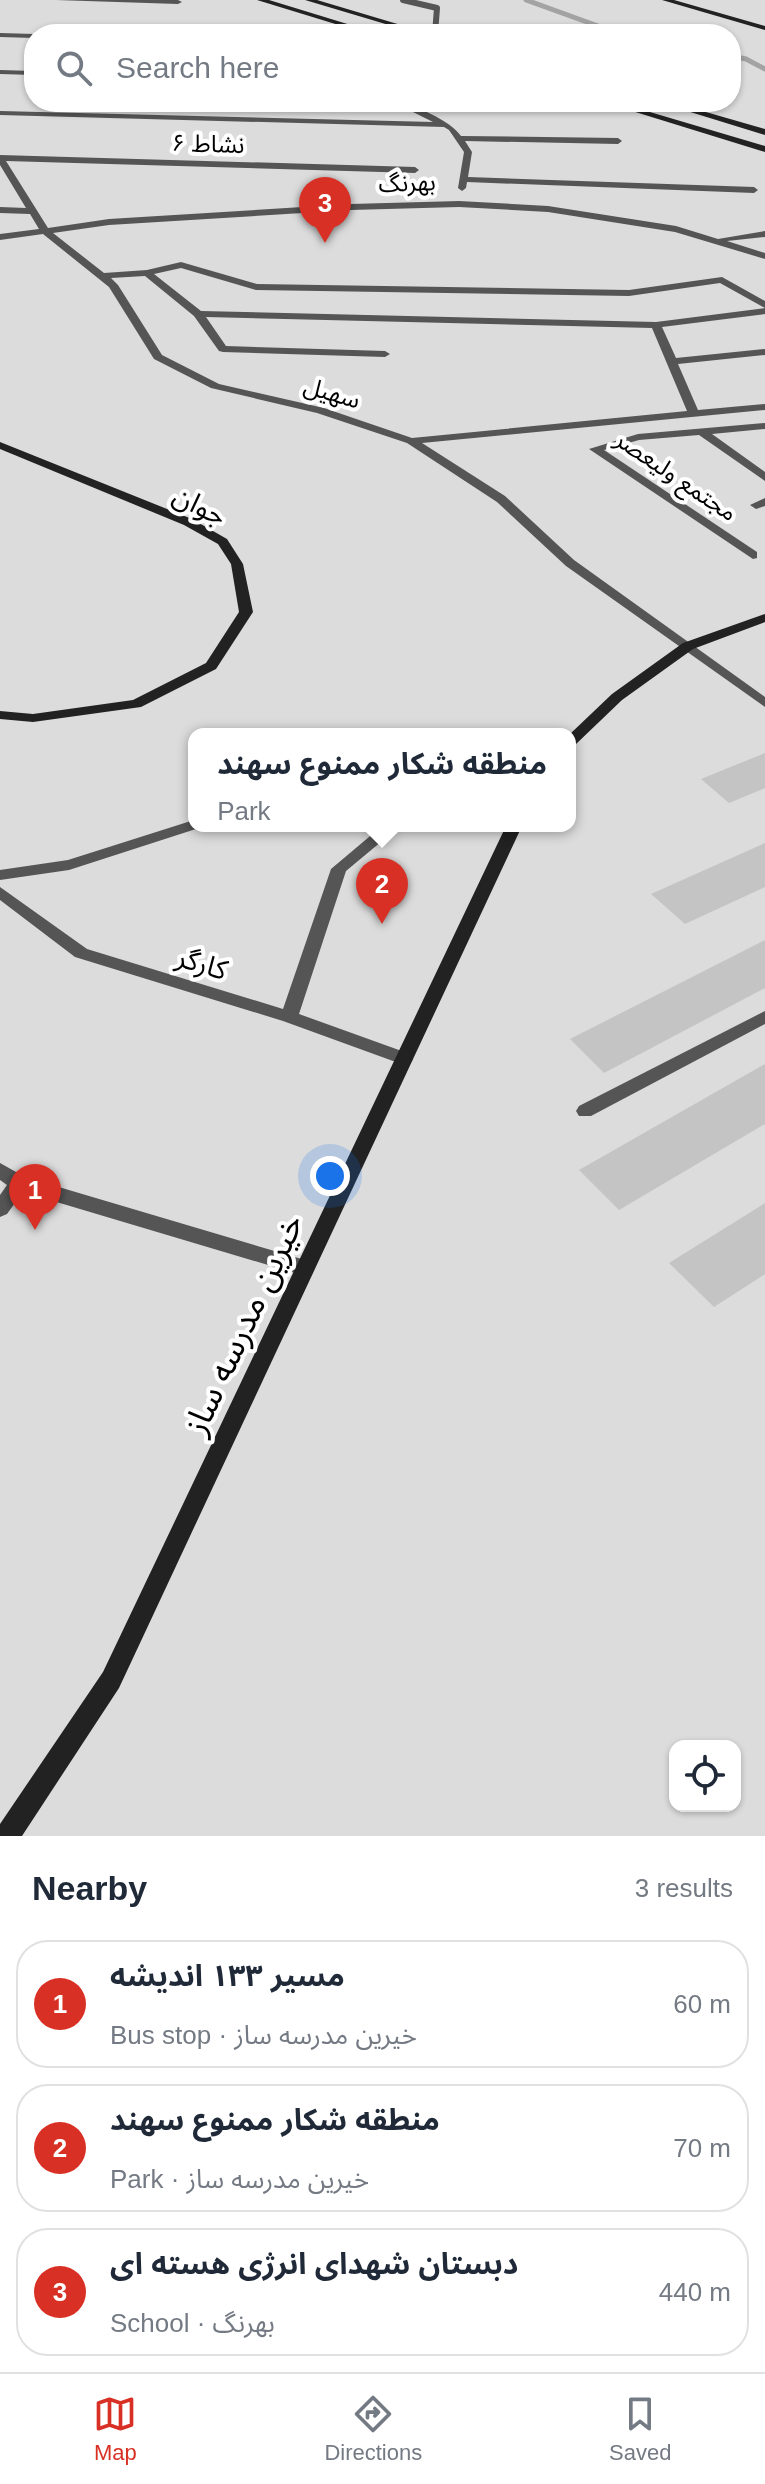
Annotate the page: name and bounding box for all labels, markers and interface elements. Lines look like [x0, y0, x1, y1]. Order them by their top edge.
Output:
search box [24, 24, 741, 112]
icon: search [52, 46, 96, 90]
text: Search here [116, 51, 279, 84]
street label: نشاط ۶ [171, 129, 245, 158]
street label: بهرنگ [378, 168, 436, 198]
pin: 3 [299, 177, 351, 243]
street label: سهیل [301, 372, 363, 414]
street label: مجتمع ولیعصر [607, 424, 742, 529]
street label: جوان [168, 479, 232, 533]
popup [188, 728, 576, 832]
text: منطقه شکار ممنوع سهند [217, 747, 547, 780]
text: Park [217, 796, 271, 826]
pin: 2 [356, 858, 408, 924]
street label: کارگر [171, 941, 231, 987]
your location [310, 1156, 350, 1196]
pin: 1 [9, 1164, 61, 1230]
street label: خیرین مدرسه ساز [175, 1208, 312, 1441]
map controls [669, 1740, 741, 1812]
button: locate [669, 1740, 741, 1812]
text: Nearby [32, 1869, 147, 1907]
text: 3 results [635, 1873, 733, 1903]
text: مسیر ۱۳۳ اندیشه [110, 1959, 345, 1992]
text: 1 [53, 1989, 67, 2019]
text: 60 m [673, 1989, 731, 2019]
text: Bus stop · خیرین مدرسه ساز [110, 2020, 417, 2050]
text: منطقه شکار ممنوع سهند [110, 2103, 440, 2136]
text: 2 [53, 2133, 67, 2163]
text: 70 m [673, 2133, 731, 2163]
text: Park · خیرین مدرسه ساز [110, 2164, 369, 2194]
text: دبستان شهدای انرژی هسته ای [110, 2247, 518, 2280]
text: 3 [53, 2277, 67, 2307]
text: 440 m [659, 2277, 731, 2307]
text: School · بهرنگ [110, 2308, 275, 2338]
tab: Map [93, 2392, 137, 2466]
tab: Directions [324, 2392, 422, 2466]
tab: Saved [609, 2392, 672, 2466]

